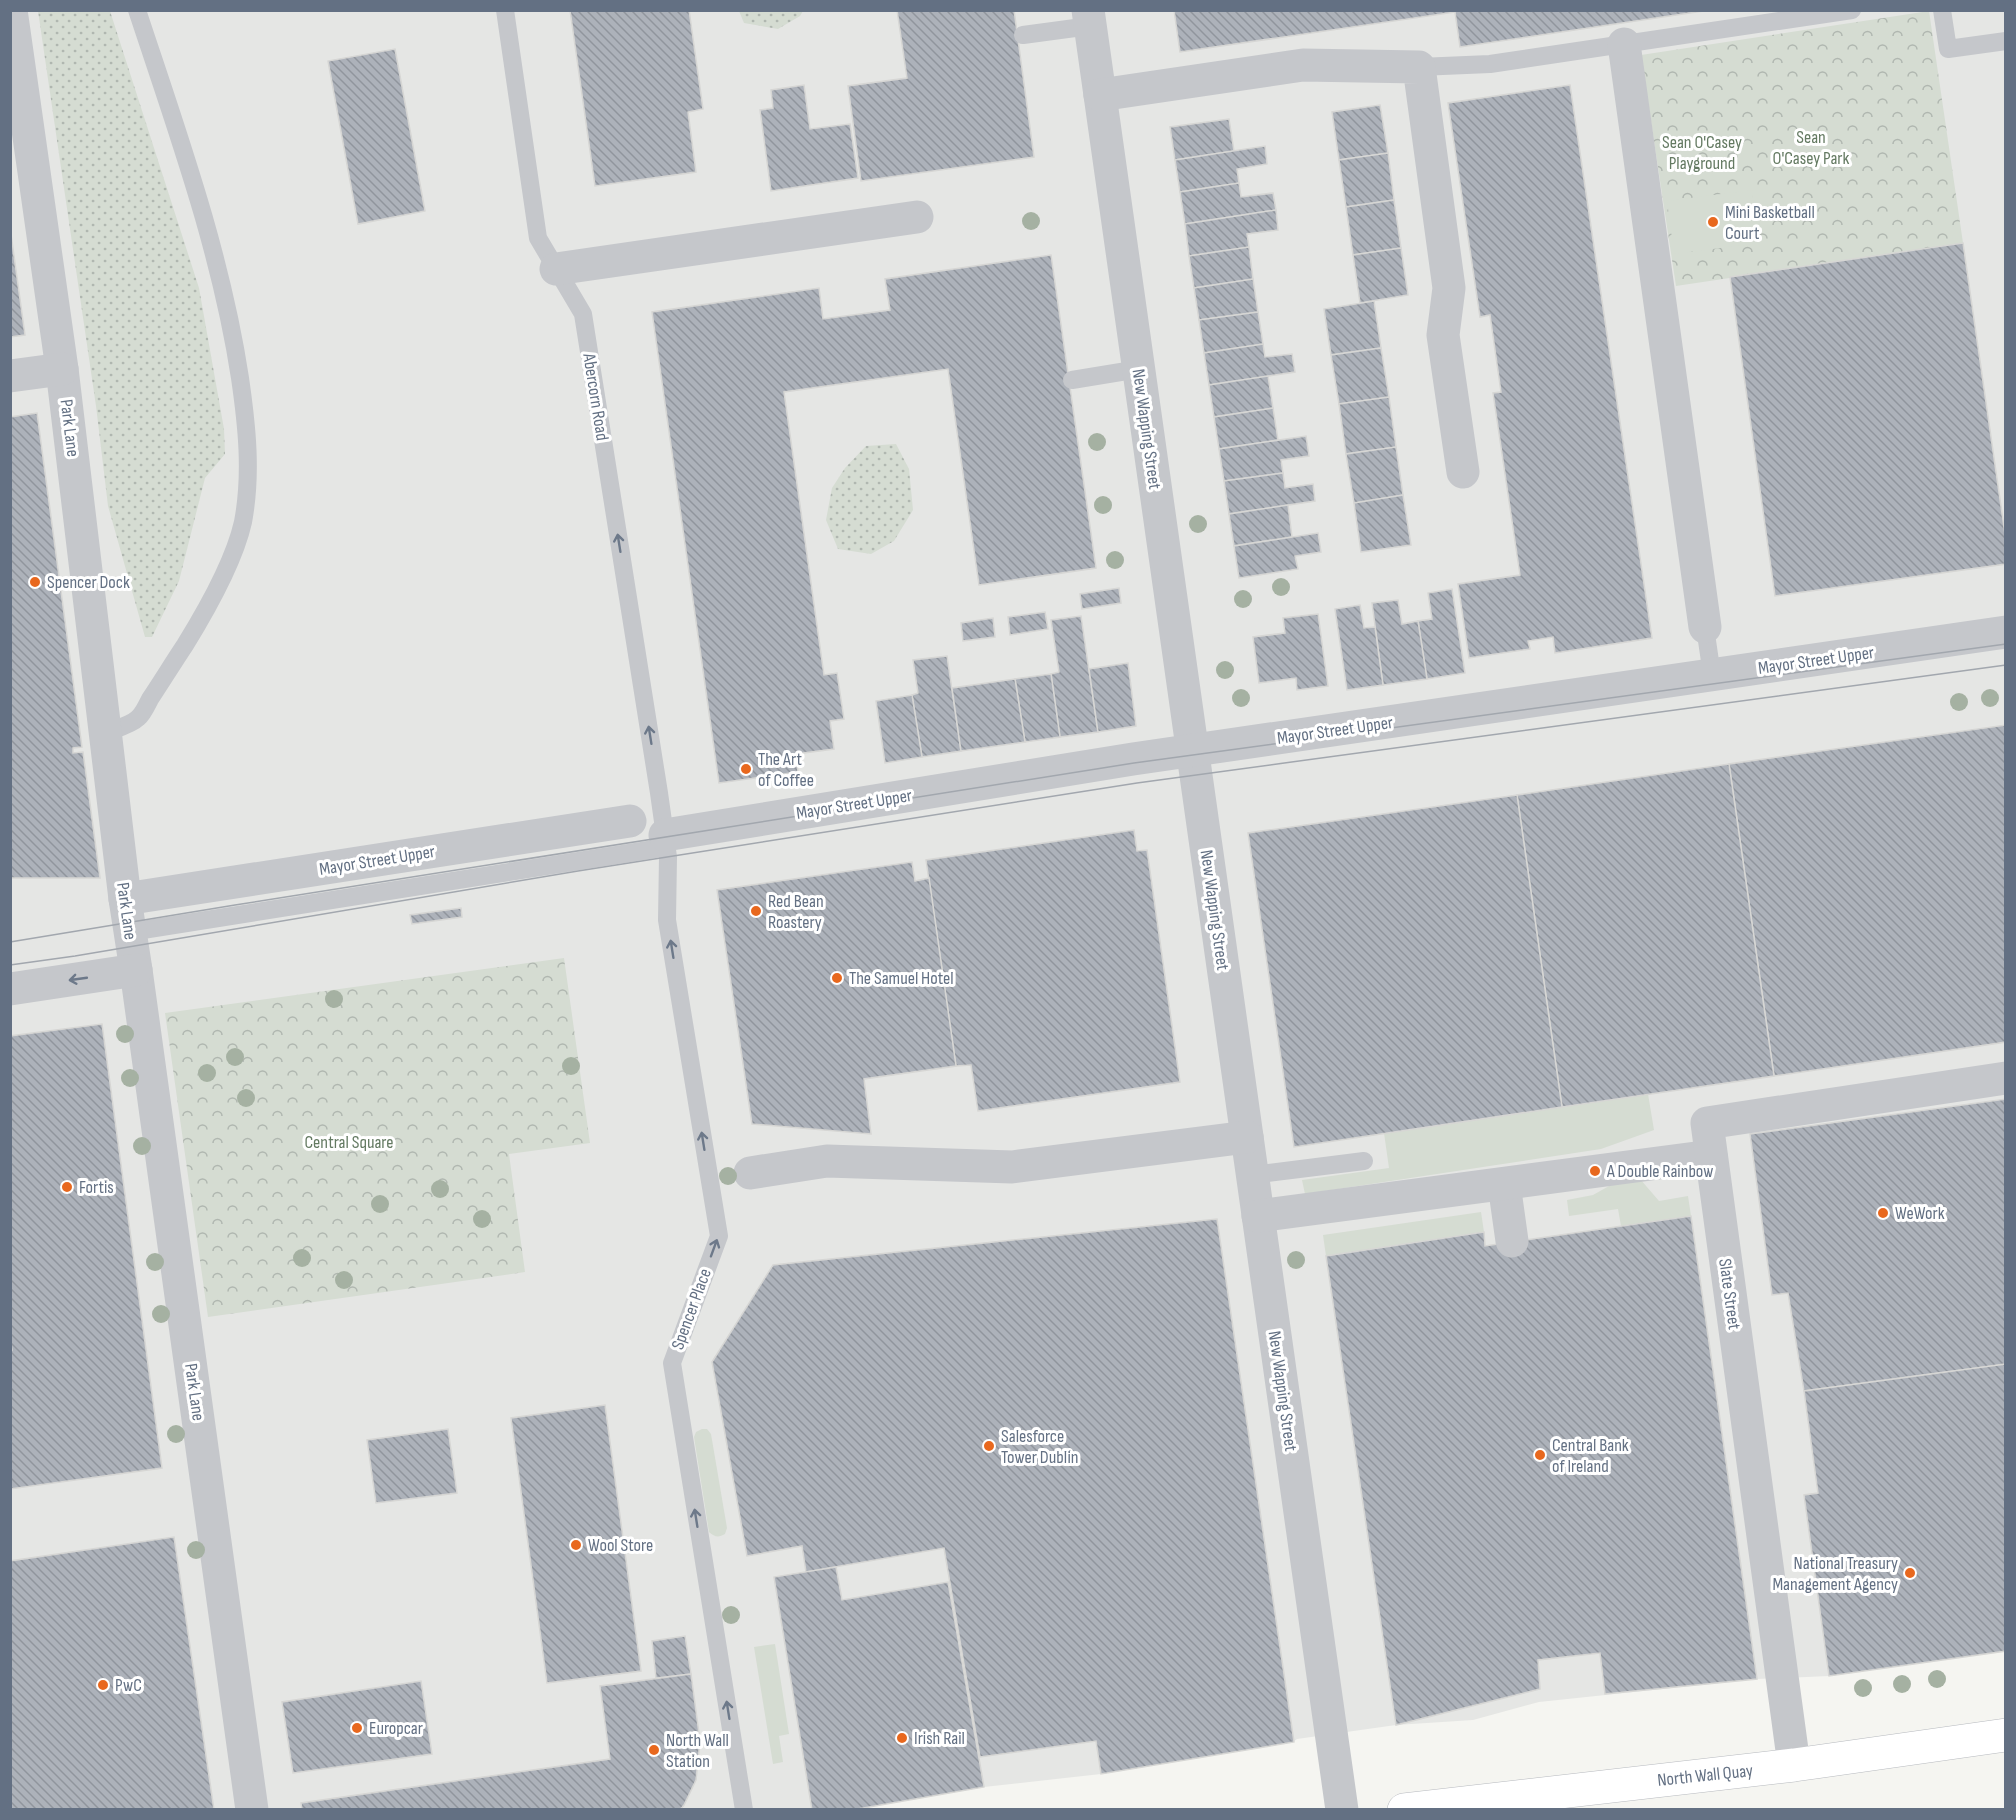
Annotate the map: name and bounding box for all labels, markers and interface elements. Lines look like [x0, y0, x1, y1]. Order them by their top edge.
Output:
park label: Sean O'Casey Park [1773, 127, 1850, 169]
park label: Sean O'Casey Playground [1662, 132, 1742, 174]
place label: Mini Basketball Court [1725, 202, 1815, 244]
marker: Mini Basketball Court [1706, 215, 1720, 229]
street label: Abercorn Road [578, 351, 613, 442]
street label: New Wapping Street [1128, 367, 1165, 491]
street label: Park Lane [56, 398, 83, 458]
one-way arrow [613, 533, 624, 553]
place label: Spencer Dock [47, 572, 130, 593]
marker: Spencer Dock [28, 575, 42, 589]
street label: Mayor Street Upper [1757, 642, 1875, 679]
street label: Mayor Street Upper [1276, 712, 1394, 749]
one-way arrow [644, 726, 655, 746]
place label: The Art of Coffee [758, 749, 814, 791]
marker: The Art of Coffee [739, 762, 753, 776]
street label: Mayor Street Upper [795, 785, 913, 824]
street label: Mayor Street Upper [318, 841, 436, 880]
street label: New Wapping Street [1196, 848, 1233, 972]
street label: Park Lane [112, 881, 141, 941]
place label: Red Bean Roastery [768, 891, 824, 933]
marker: Red Bean Roastery [749, 904, 763, 918]
one-way arrow [666, 939, 677, 959]
place label: The Samuel Hotel [849, 968, 954, 989]
marker: The Samuel Hotel [830, 971, 844, 985]
one-way arrow [69, 973, 89, 984]
park label: Central Square [305, 1132, 393, 1153]
one-way arrow [697, 1132, 708, 1152]
place label: A Double Rainbow [1606, 1161, 1713, 1182]
marker: A Double Rainbow [1588, 1164, 1602, 1178]
place label: Fortis [79, 1177, 114, 1198]
marker: Fortis [60, 1180, 74, 1194]
place label: WeWork [1895, 1203, 1945, 1224]
marker: WeWork [1876, 1206, 1890, 1220]
one-way arrow [709, 1240, 720, 1258]
street label: Slate Street [1714, 1257, 1745, 1331]
street label: Spencer Place [667, 1266, 716, 1353]
street label: New Wapping Street [1264, 1329, 1301, 1453]
street label: Park Lane [180, 1362, 209, 1422]
place label: Salesforce Tower Dublin [1001, 1426, 1078, 1468]
place label: Central Bank of Ireland [1552, 1435, 1629, 1477]
marker: Salesforce Tower Dublin [982, 1439, 996, 1453]
marker: Central Bank of Ireland [1533, 1448, 1547, 1462]
one-way arrow [691, 1508, 702, 1528]
place label: Wool Store [588, 1535, 653, 1556]
marker: Wool Store [569, 1538, 583, 1552]
place label: National Treasury Management Agency [1772, 1553, 1898, 1595]
marker: National Treasury Management Agency [1903, 1566, 1917, 1580]
place label: PwC [115, 1675, 142, 1696]
marker: PwC [96, 1678, 110, 1692]
one-way arrow [722, 1701, 733, 1721]
place label: Europcar [369, 1718, 423, 1739]
marker: Europcar [350, 1721, 364, 1735]
place label: Irish Rail [914, 1728, 965, 1749]
place label: North Wall Station [666, 1730, 729, 1772]
marker: Irish Rail [895, 1731, 909, 1745]
marker: North Wall Station [647, 1743, 661, 1757]
street label: North Wall Quay [1656, 1760, 1754, 1791]

